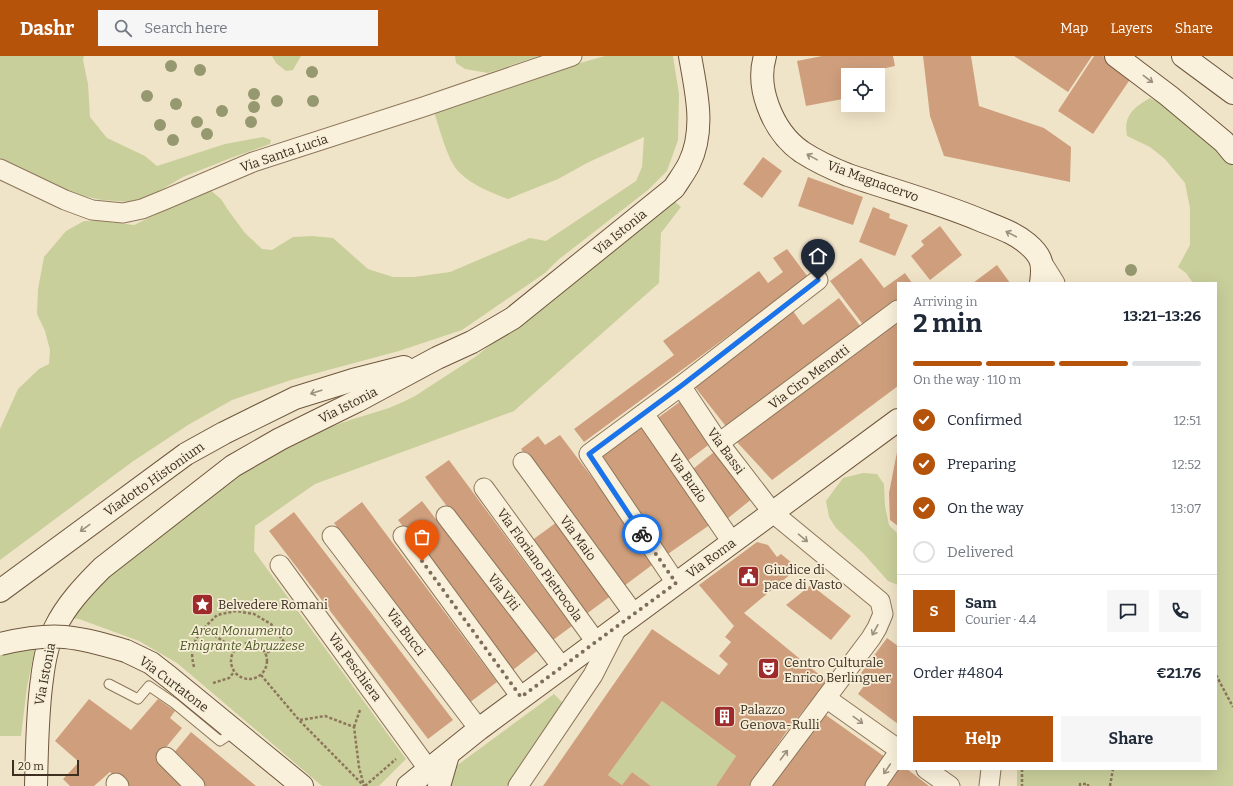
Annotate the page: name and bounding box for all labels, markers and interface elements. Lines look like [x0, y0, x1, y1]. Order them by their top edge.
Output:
search box [98, 10, 378, 46]
text: Dashr [20, 17, 74, 40]
icon: search [112, 17, 134, 39]
text: Search here [144, 19, 227, 37]
text: Map [1060, 20, 1088, 37]
text: Layers [1110, 20, 1153, 37]
text: Share [1175, 20, 1213, 37]
map controls [841, 68, 885, 112]
button: locate [841, 68, 885, 112]
one-way arrow [1142, 75, 1153, 84]
street label: Via Santa Lucia [238, 131, 330, 175]
one-way arrow [806, 153, 818, 161]
street label: Via Magnacervo [825, 158, 921, 204]
street label: Via Istonia [591, 206, 649, 258]
one-way arrow [1005, 229, 1017, 237]
pin [801, 239, 835, 280]
icon: home [807, 245, 829, 267]
text: Arriving in [913, 294, 978, 309]
text: 13:21–13:26 [1123, 307, 1201, 325]
text: 2 min [913, 308, 982, 339]
street label: Via Ciro Menotti [766, 342, 852, 412]
text: On the way · 110 m [913, 372, 1021, 387]
street label: Via Istonia [316, 384, 380, 426]
one-way arrow [310, 388, 322, 396]
icon: check [913, 409, 935, 431]
text: Confirmed [947, 411, 1022, 429]
text: 12:51 [1174, 413, 1201, 428]
street label: Via Bassi [704, 425, 748, 477]
street label: Viadotto Histonium [101, 438, 207, 519]
street label: Via Buzio [666, 451, 710, 505]
icon: check [913, 453, 935, 475]
text: Preparing [947, 455, 1016, 473]
text: 12:52 [1172, 457, 1201, 472]
icon: check [913, 497, 935, 519]
text: On the way [947, 499, 1024, 517]
text: 13:07 [1171, 501, 1201, 516]
street label: Via Floriano Pietrocola [494, 506, 586, 624]
street label: Via Maio [557, 513, 599, 563]
courier [622, 514, 662, 554]
pin [405, 520, 439, 561]
icon: bike [631, 523, 653, 545]
one-way arrow [80, 524, 91, 532]
icon: bag [411, 526, 433, 548]
one-way arrow [797, 534, 808, 543]
street label: Via Roma [683, 535, 739, 581]
text: Delivered [947, 543, 1014, 561]
place label: Giudice di pace di Vasto [764, 562, 842, 592]
public building icon: Giudice di pace di Vasto [736, 563, 762, 589]
street label: Via Viti [485, 571, 523, 614]
button: chat [1107, 590, 1149, 632]
button: phone [1159, 590, 1201, 632]
place icon: Belvedere Romani [190, 591, 216, 617]
text: Sam [965, 594, 997, 612]
place label: Belvedere Romani [218, 597, 328, 612]
text: S [929, 602, 939, 620]
street label: Via Bucci [383, 606, 429, 659]
text: Courier · 4.4 [965, 612, 1036, 627]
park label: Area Monumento Emigrante Abruzzese [180, 623, 305, 653]
one-way arrow [871, 624, 879, 636]
street label: Via Peschiera [325, 630, 385, 704]
street label: Via Istonia [32, 641, 58, 707]
street label: Via Curtatone [136, 653, 212, 715]
place label: Centro Culturale Enrico Berlinguer [784, 655, 891, 685]
theatre icon: Centro Culturale Enrico Berlinguer [755, 656, 781, 682]
text: Order #4804 [913, 664, 1003, 682]
text: €21.76 [1156, 664, 1201, 682]
place label: Palazzo Genova-Rulli [740, 702, 820, 732]
building icon: Palazzo Genova-Rulli [712, 703, 738, 729]
one-way arrow [852, 716, 863, 724]
button: Help [913, 716, 1053, 762]
button: Share [1061, 716, 1201, 762]
one-way arrow [779, 749, 788, 760]
scale bar [12, 758, 79, 777]
text: 20 m [18, 760, 44, 773]
one-way arrow [883, 764, 891, 775]

